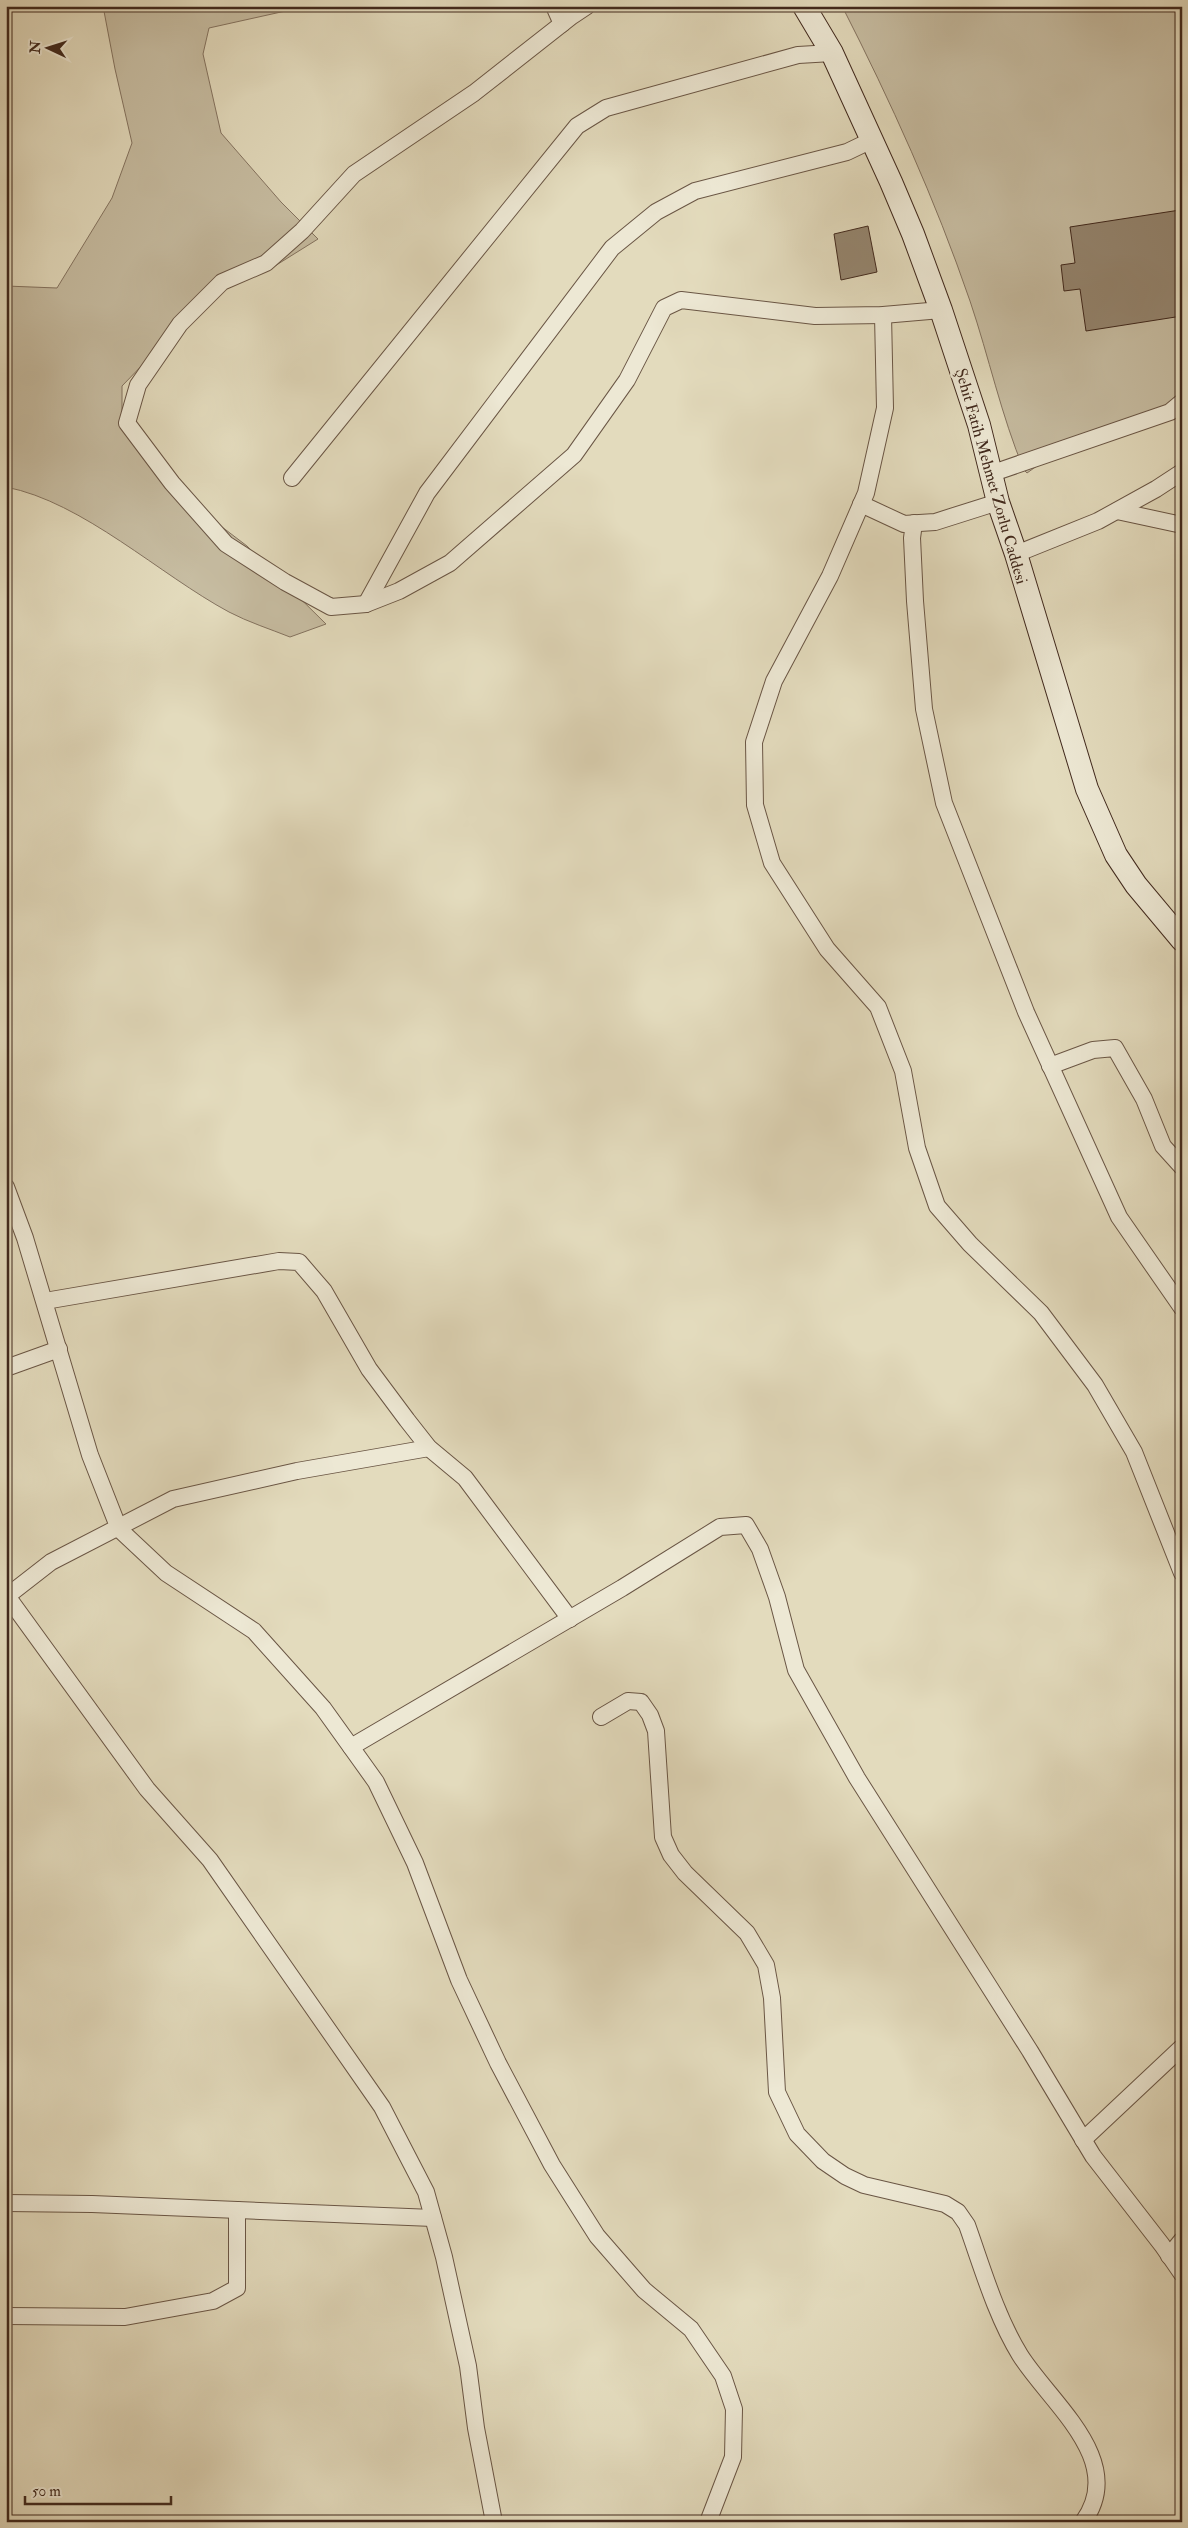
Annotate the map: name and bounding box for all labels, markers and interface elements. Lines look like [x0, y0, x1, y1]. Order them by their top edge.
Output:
north arrow [22, 22, 72, 72]
text: N [27, 40, 44, 55]
street label: Şehit Fatih Mehmet Zorlu Caddesi [951, 366, 1031, 587]
scale bar [25, 2473, 171, 2505]
text: 50 m [32, 2482, 61, 2501]

